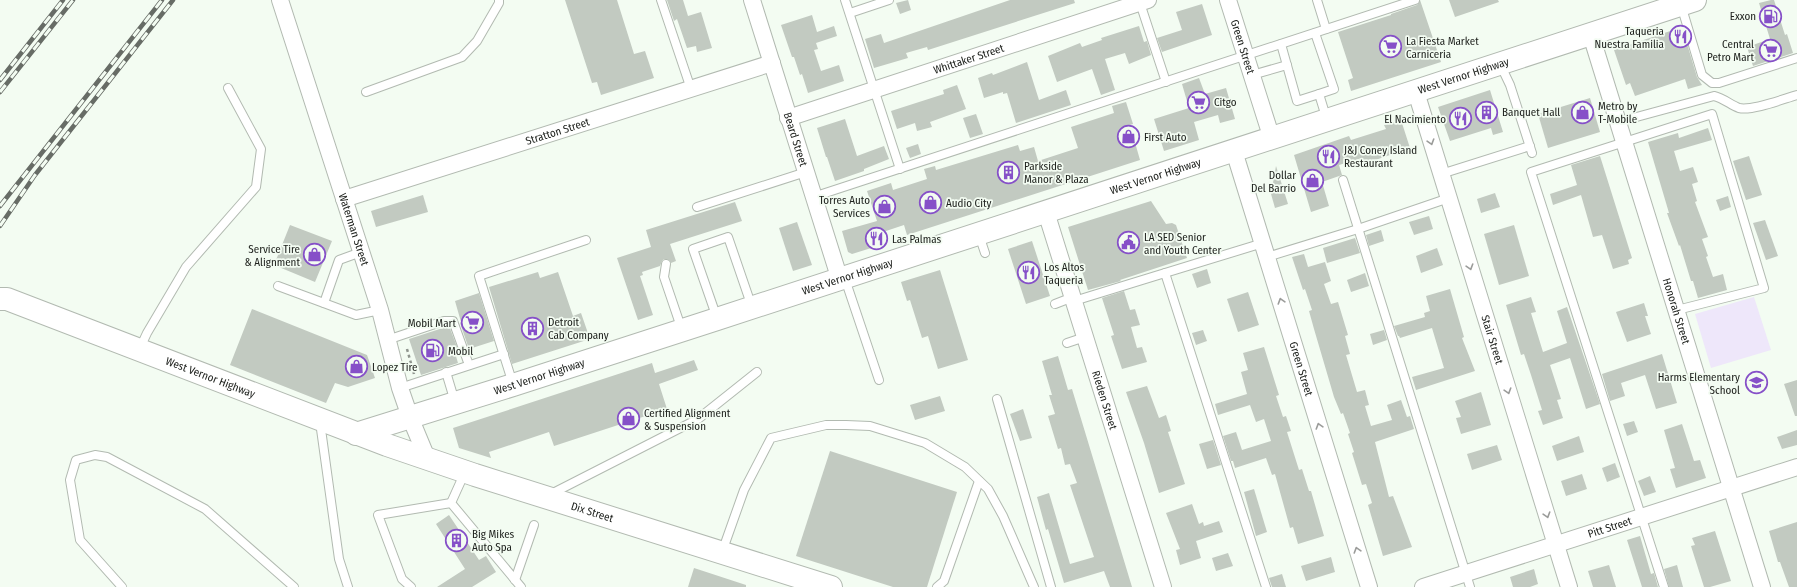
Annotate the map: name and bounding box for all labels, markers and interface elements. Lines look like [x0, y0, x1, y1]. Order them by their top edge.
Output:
fuel station icon: Exxon [1758, 3, 1784, 29]
place label: Exxon [1730, 10, 1756, 23]
street label: Green Street [1228, 18, 1258, 76]
restaurant icon: Taqueria Nuestra Familia [1667, 24, 1693, 50]
place label: Taqueria Nuestra Familia [1595, 25, 1664, 51]
supermarket icon: La Fiesta Market Carniceria [1377, 34, 1403, 60]
place label: La Fiesta Market Carniceria [1406, 35, 1479, 61]
supermarket icon: Central Petro Mart [1757, 37, 1783, 63]
place label: Central Petro Mart [1707, 38, 1754, 64]
street label: Whittaker Street [932, 41, 1006, 76]
street label: West Vernor Highway [1416, 55, 1511, 96]
supermarket icon: Citgo [1186, 89, 1212, 115]
place label: Citgo [1214, 96, 1237, 109]
building icon: Banquet Hall [1474, 99, 1500, 125]
shop icon: Metro by T-Mobile [1570, 99, 1596, 125]
place label: Metro by T-Mobile [1598, 100, 1638, 126]
restaurant icon: El Nacimiento [1448, 106, 1474, 132]
place label: Banquet Hall [1502, 106, 1560, 119]
street label: Beard Street [781, 111, 810, 168]
place label: El Nacimiento [1384, 113, 1446, 126]
street label: Stratton Street [524, 115, 591, 147]
shop icon: First Auto [1115, 124, 1141, 150]
place label: First Auto [1144, 131, 1187, 144]
one-way arrow [1426, 139, 1435, 146]
restaurant icon: J&J Coney Island Restaurant [1315, 143, 1341, 169]
place label: J&J Coney Island Restaurant [1344, 144, 1417, 170]
street label: West Vernor Highway [1108, 155, 1203, 197]
building icon: Parkside Manor & Plaza [995, 159, 1021, 185]
place label: Parkside Manor & Plaza [1024, 160, 1089, 186]
shop icon: Dollar Del Barrio [1299, 168, 1325, 194]
place label: Dollar Del Barrio [1251, 169, 1296, 195]
shop icon: Audio City [918, 190, 944, 216]
street label: Waterman Street [336, 191, 372, 268]
shop icon: Torres Auto Services [872, 193, 898, 219]
place label: Torres Auto Services [819, 194, 870, 220]
place label: Audio City [946, 197, 992, 210]
restaurant icon: Las Palmas [863, 226, 889, 252]
public building icon: LA SED Senior and Youth Center [1115, 230, 1141, 256]
place label: LA SED Senior and Youth Center [1144, 231, 1221, 257]
place label: Las Palmas [892, 233, 942, 246]
shop icon: Service Tire & Alignment [302, 242, 328, 268]
place label: Service Tire & Alignment [244, 243, 300, 269]
street label: West Vernor Highway [800, 256, 895, 297]
restaurant icon: Los Altos Taqueria [1016, 260, 1042, 286]
place label: Los Altos Taqueria [1044, 261, 1085, 287]
one-way arrow [1465, 263, 1474, 270]
street label: Honorah Street [1660, 276, 1693, 346]
one-way arrow [1277, 298, 1286, 305]
supermarket icon: Mobil Mart [459, 310, 485, 336]
street label: Stair Street [1479, 313, 1506, 366]
building icon: Detroit Cab Company [519, 315, 545, 341]
place label: Detroit Cab Company [548, 316, 609, 342]
place label: Mobil Mart [408, 317, 456, 330]
fuel station icon: Mobil [420, 338, 446, 364]
street label: Green Street [1287, 340, 1316, 398]
place label: Mobil [448, 345, 473, 358]
street label: West Vernor Highway [164, 354, 257, 400]
shop icon: Lopez Tire [343, 354, 369, 380]
street label: West Vernor Highway [492, 356, 586, 397]
place label: Lopez Tire [372, 361, 417, 374]
street label: Rieden Street [1089, 369, 1120, 432]
school or university icon: Harms Elementary School [1743, 370, 1769, 396]
place label: Harms Elementary School [1658, 371, 1740, 397]
one-way arrow [1503, 387, 1512, 394]
shop icon: Certified Alignment & Suspension [616, 406, 642, 432]
place label: Certified Alignment & Suspension [644, 407, 731, 433]
one-way arrow [1315, 422, 1324, 429]
street label: Dix Street [569, 499, 615, 525]
one-way arrow [1542, 511, 1551, 518]
street label: Pitt Street [1586, 514, 1634, 540]
building icon: Big Mikes Auto Spa [443, 527, 469, 553]
place label: Big Mikes Auto Spa [472, 528, 515, 554]
one-way arrow [1353, 546, 1362, 553]

